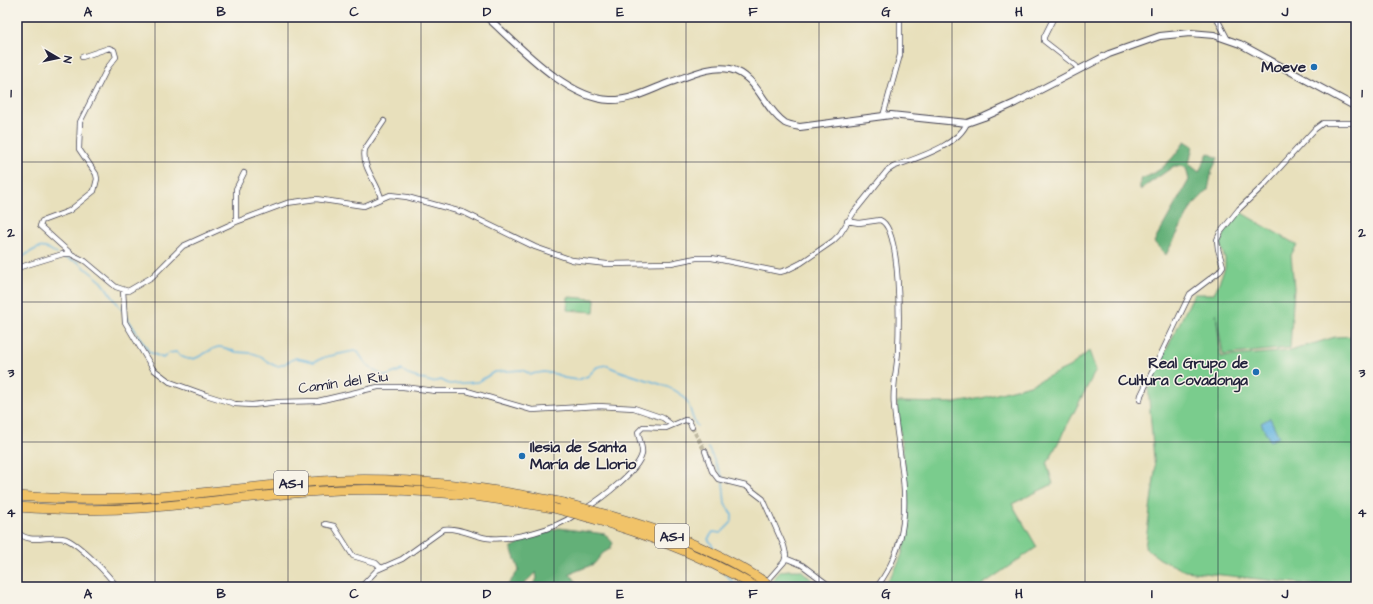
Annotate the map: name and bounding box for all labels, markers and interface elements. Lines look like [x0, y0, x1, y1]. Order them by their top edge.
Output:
text: A [84, 3, 93, 21]
text: B [216, 3, 226, 21]
text: C [349, 3, 359, 21]
text: D [483, 3, 492, 21]
text: E [616, 3, 624, 21]
text: F [748, 3, 758, 21]
text: G [881, 3, 891, 21]
text: H [1015, 3, 1023, 21]
text: I [1151, 3, 1153, 21]
text: J [1281, 3, 1289, 21]
north arrow [38, 38, 78, 78]
text: N [59, 55, 75, 64]
place label: Moeve [1261, 57, 1306, 78]
marker: Moeve [1309, 62, 1319, 72]
text: 1 [10, 84, 12, 102]
text: 1 [1361, 84, 1363, 102]
text: 2 [6, 224, 15, 242]
text: 2 [1357, 224, 1366, 242]
place label: Real Grupo de Cultura Covadonga [1118, 353, 1248, 393]
text: 3 [7, 364, 15, 382]
text: 3 [1358, 364, 1366, 382]
street label: Camín del Riu [297, 366, 390, 399]
marker: Real Grupo de Cultura Covadonga [1251, 367, 1261, 377]
place label: Ilesia de Santa María de Llorio [530, 437, 637, 475]
marker: Ilesia de Santa María de Llorio [517, 451, 527, 461]
road number: AS-I [274, 471, 308, 495]
text: 4 [7, 504, 16, 522]
text: 4 [1358, 504, 1367, 522]
road number: AS-I [655, 524, 689, 548]
text: A [84, 585, 93, 603]
text: B [216, 585, 226, 603]
text: C [349, 585, 359, 603]
text: D [483, 585, 492, 603]
text: E [616, 585, 624, 603]
text: F [748, 585, 758, 603]
text: G [881, 585, 891, 603]
text: H [1015, 585, 1023, 603]
text: I [1151, 585, 1153, 603]
text: J [1281, 585, 1289, 603]

